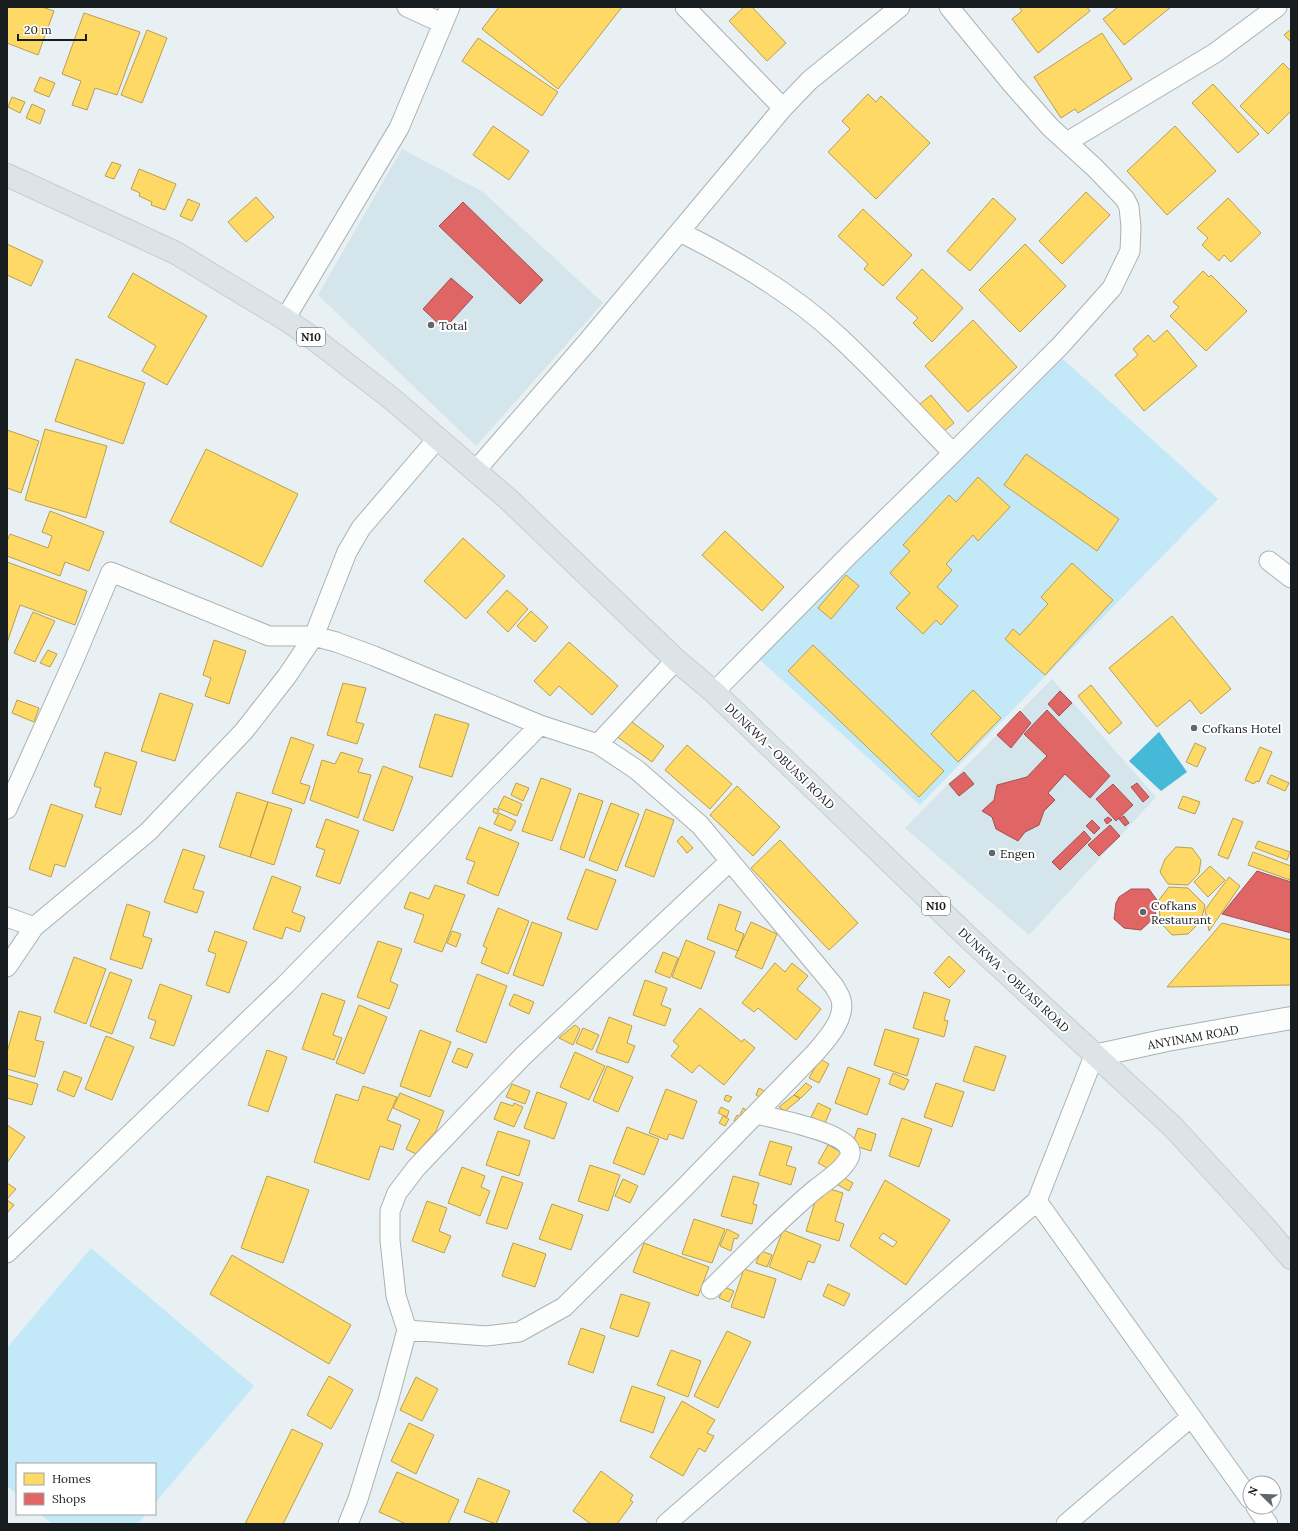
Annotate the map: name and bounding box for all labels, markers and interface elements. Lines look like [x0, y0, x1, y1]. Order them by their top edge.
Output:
scale bar [18, 16, 86, 42]
text: 20 m [24, 22, 52, 37]
place label: Total [439, 318, 467, 333]
marker: Total [426, 320, 436, 330]
road number: N10 [297, 328, 325, 346]
street label: DUNKWA - OBUASI ROAD [722, 700, 838, 812]
place label: Cofkans Hotel [1202, 721, 1281, 736]
marker: Cofkans Hotel [1189, 723, 1199, 733]
place label: Engen [1000, 846, 1035, 861]
marker: Engen [987, 848, 997, 858]
road number: N10 [922, 897, 950, 915]
place label: Cofkans Restaurant [1151, 898, 1212, 927]
marker: Cofkans Restaurant [1138, 907, 1148, 917]
street label: DUNKWA - OBUASI ROAD [955, 924, 1073, 1036]
street label: ANYINAM ROAD [1145, 1022, 1240, 1053]
legend [16, 1463, 156, 1515]
text: Homes [52, 1471, 91, 1486]
north arrow [1242, 1475, 1282, 1515]
text: N [1245, 1484, 1261, 1498]
text: Shops [52, 1491, 86, 1506]

